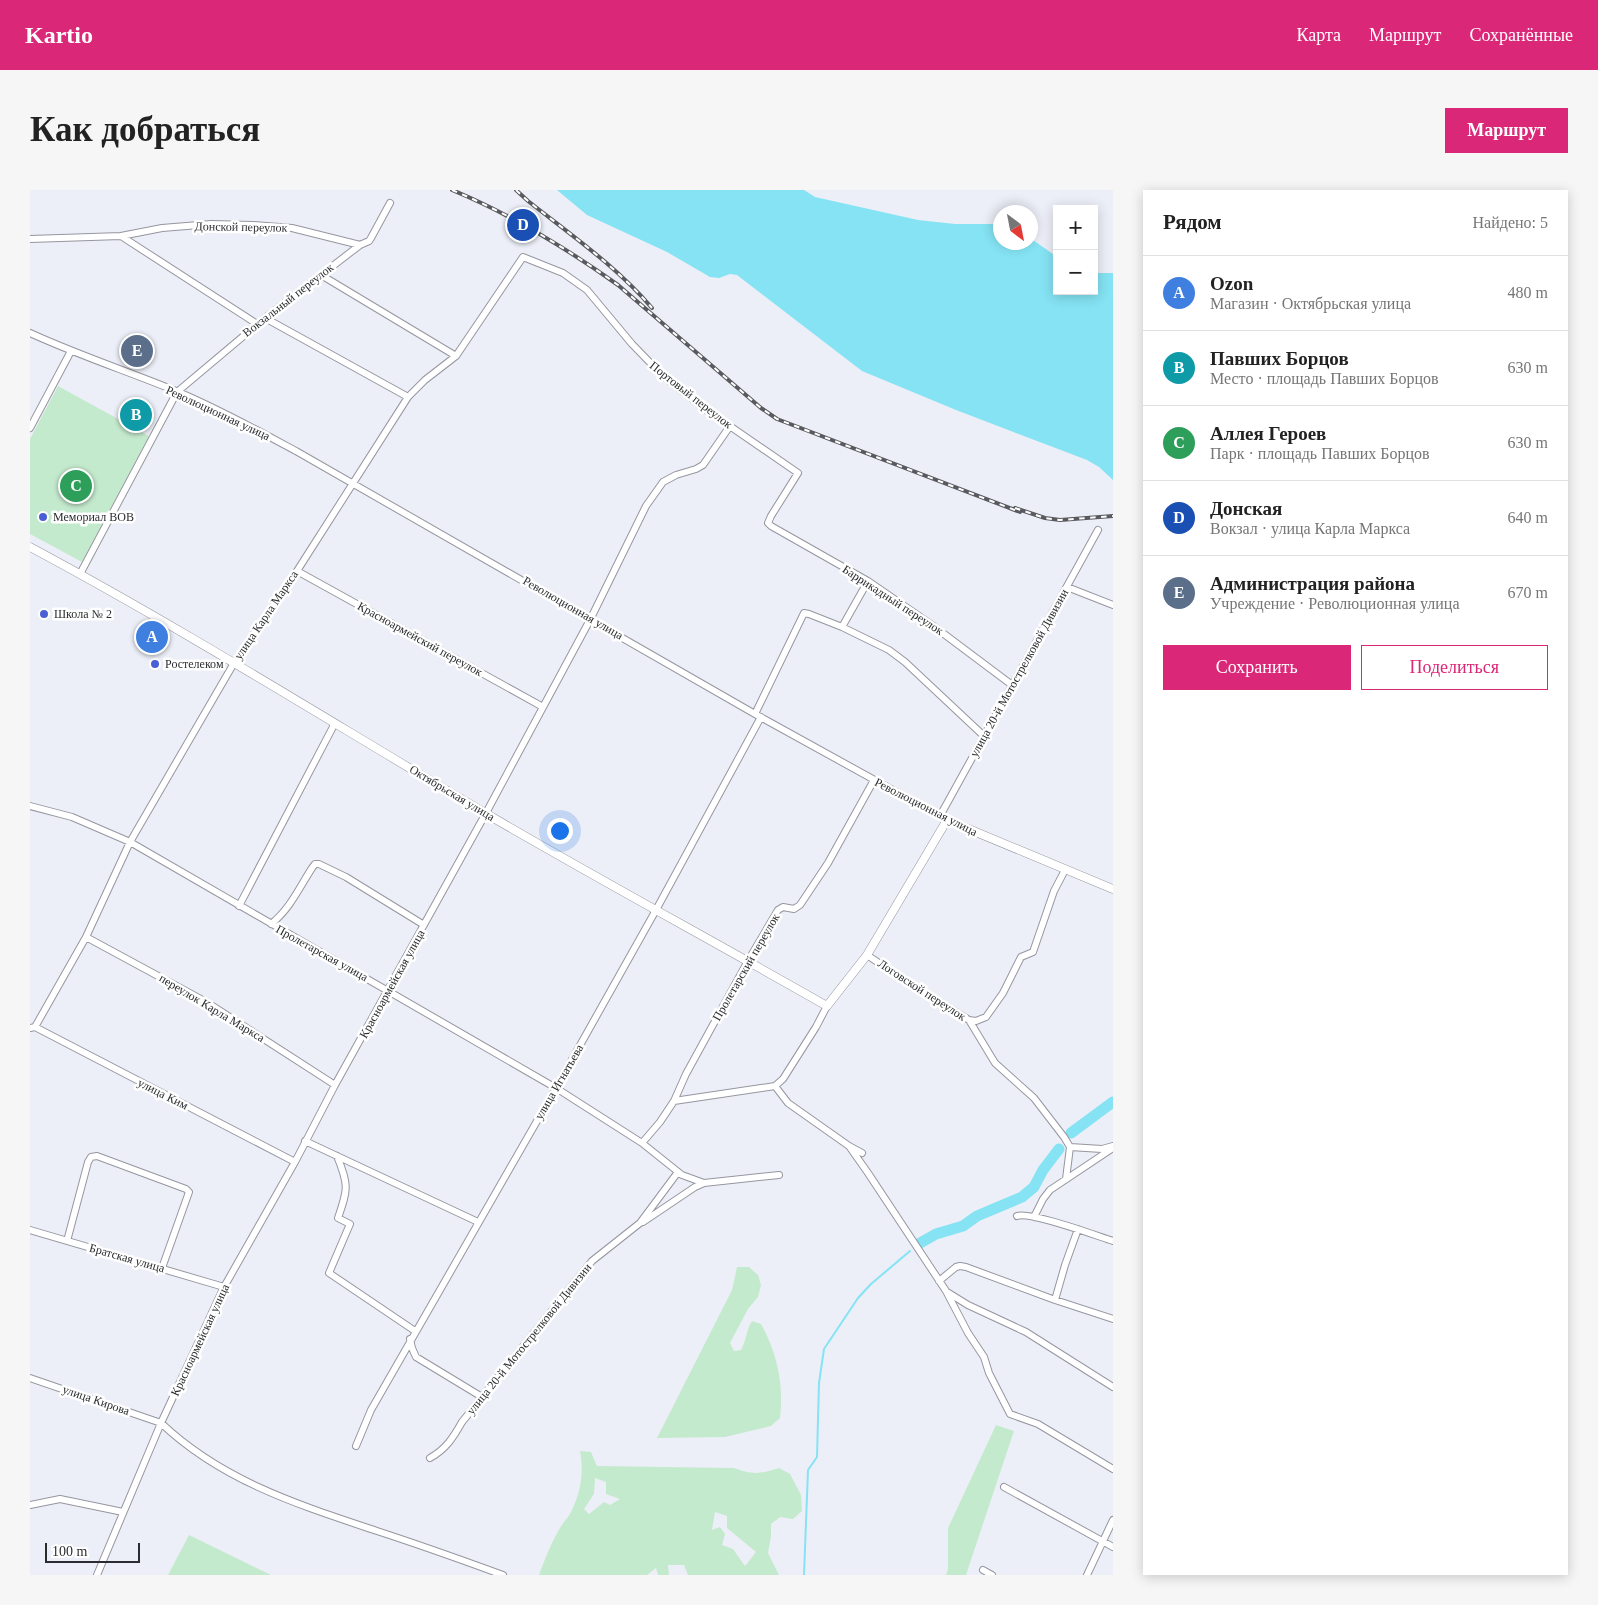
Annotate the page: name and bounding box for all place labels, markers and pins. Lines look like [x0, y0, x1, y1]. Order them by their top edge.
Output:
pin: D [507, 206, 539, 244]
pin: E [121, 332, 153, 370]
pin: B [120, 396, 152, 434]
pin: C [60, 467, 92, 505]
place label: Мемориал ВОВ [53, 510, 134, 524]
marker: Мемориал ВОВ [37, 511, 49, 523]
place label: Школа № 2 [54, 607, 112, 621]
marker: Школа № 2 [38, 608, 50, 620]
pin: A [136, 618, 168, 656]
place label: Ростелеком [165, 657, 224, 671]
marker: Ростелеком [149, 658, 161, 670]

